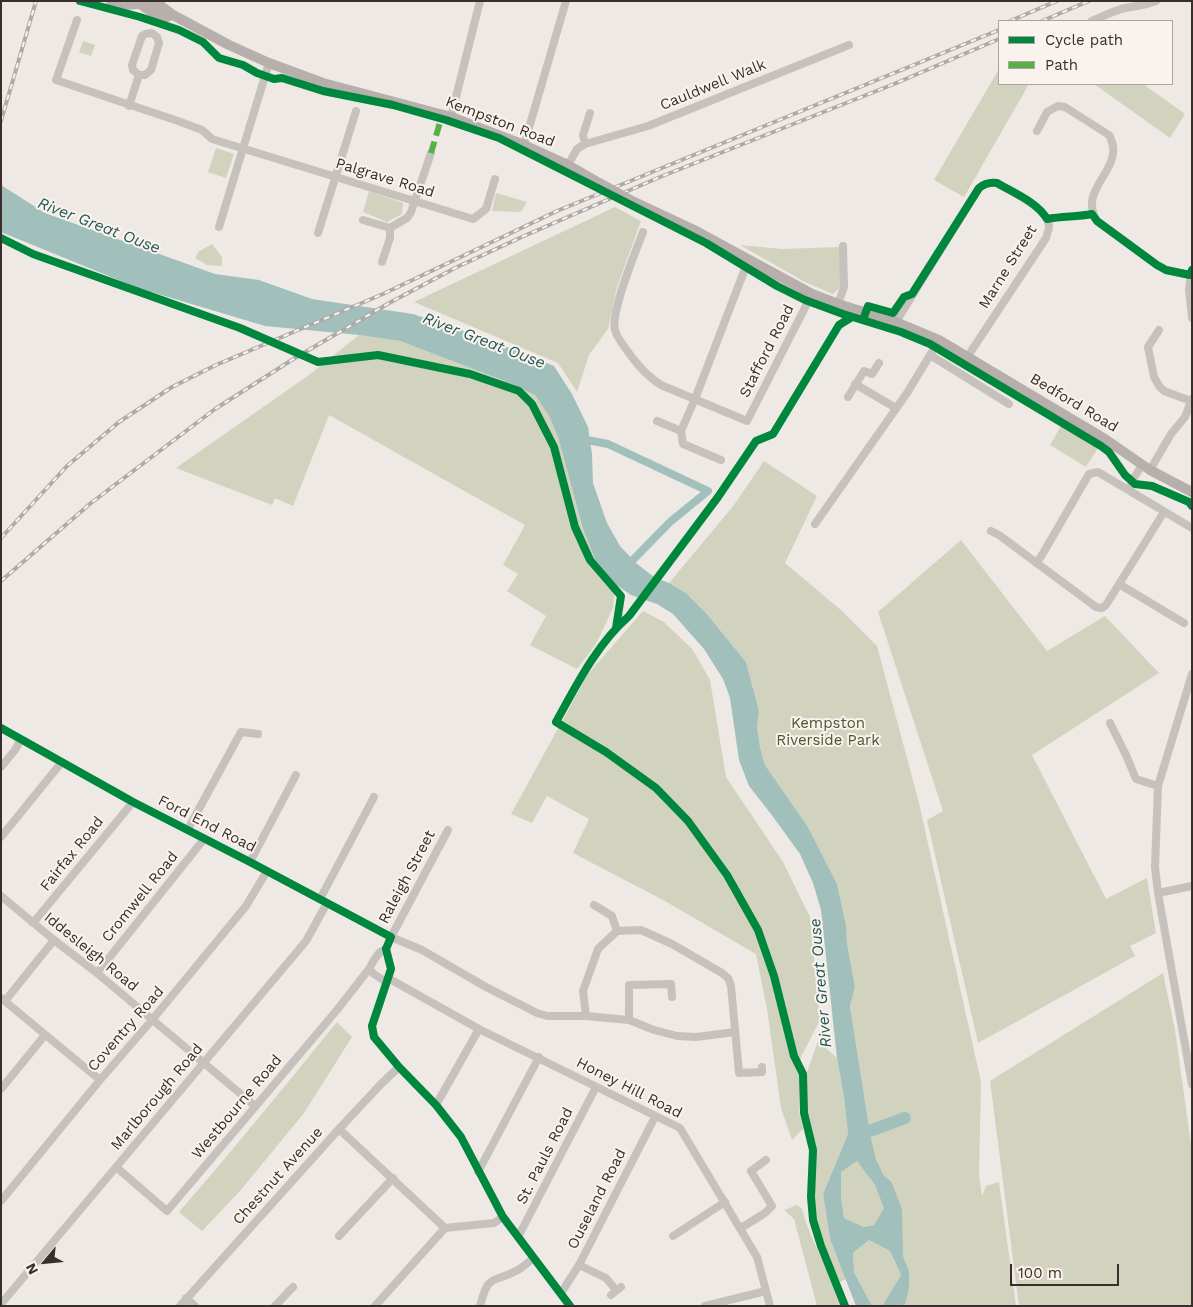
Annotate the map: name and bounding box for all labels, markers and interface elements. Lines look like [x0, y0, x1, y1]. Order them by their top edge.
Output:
legend [998, 20, 1173, 85]
text: Cycle path [1045, 31, 1123, 49]
street label: Cauldwell Walk [657, 56, 769, 114]
text: Path [1045, 56, 1078, 74]
street label: Kempston Road [443, 93, 557, 151]
street label: Palgrave Road [333, 154, 437, 202]
water label: River Great Ouse [35, 194, 163, 258]
street label: Marne Street [975, 222, 1041, 312]
street label: Stafford Road [736, 302, 798, 400]
water label: River Great Ouse [420, 309, 548, 373]
street label: Bedford Road [1027, 370, 1121, 436]
park label: Kempston Riverside Park [776, 715, 880, 750]
street label: Ford End Road [155, 792, 259, 856]
street label: Fairfax Road [36, 813, 108, 895]
street label: Raleigh Street [375, 827, 439, 927]
street label: Cromwell Road [98, 848, 182, 946]
street label: Iddesleigh Road [40, 909, 142, 995]
water label: River Great Ouse [806, 918, 836, 1048]
street label: Coventry Road [84, 983, 168, 1075]
street label: Marlborough Road [107, 1040, 207, 1154]
street label: Westbourne Road [188, 1051, 286, 1163]
street label: Honey Hill Road [573, 1054, 685, 1122]
street label: St. Pauls Road [513, 1105, 577, 1207]
street label: Chestnut Avenue [229, 1123, 327, 1229]
street label: Ouseland Road [564, 1146, 630, 1252]
north arrow [20, 1237, 70, 1287]
scale bar [1013, 1254, 1122, 1286]
text: N [22, 1261, 41, 1277]
text: 100 m [1018, 1264, 1062, 1282]

